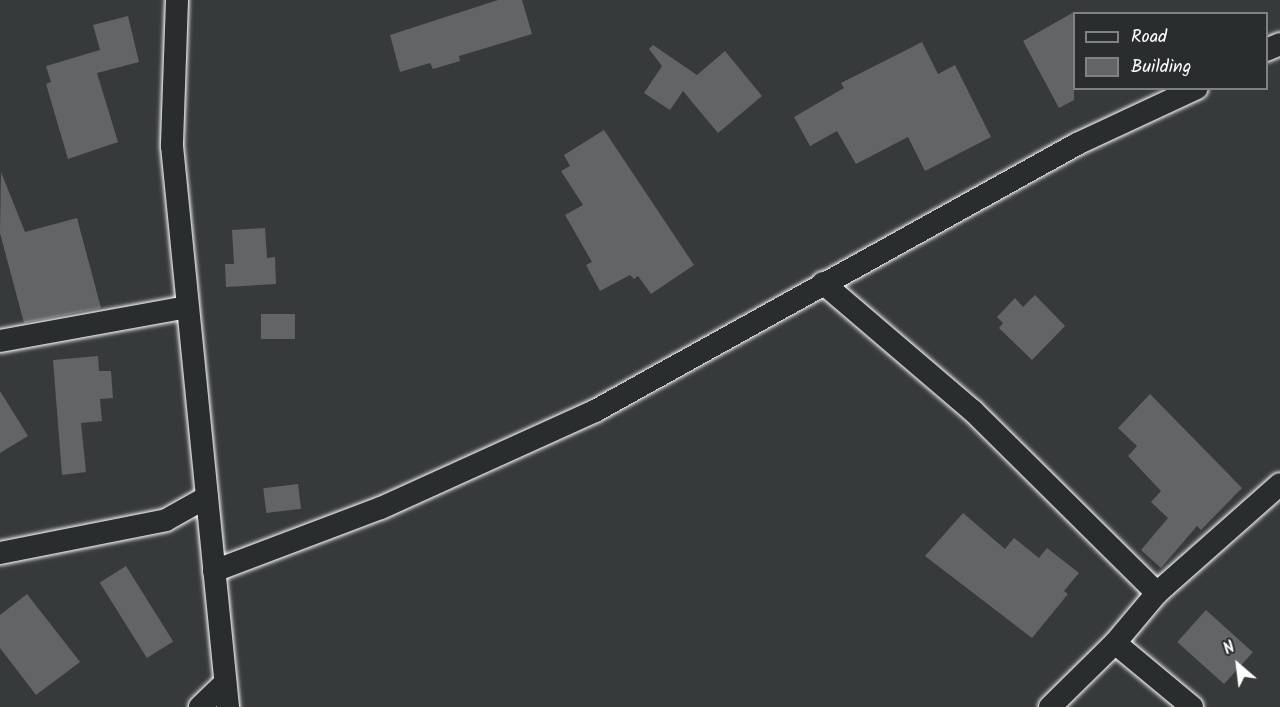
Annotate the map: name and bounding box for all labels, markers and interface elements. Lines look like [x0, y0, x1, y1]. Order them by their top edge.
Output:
legend [1073, 12, 1268, 90]
text: Road [1131, 23, 1167, 52]
text: Building [1131, 53, 1191, 82]
north arrow [1208, 635, 1268, 695]
text: N [1219, 635, 1240, 662]

